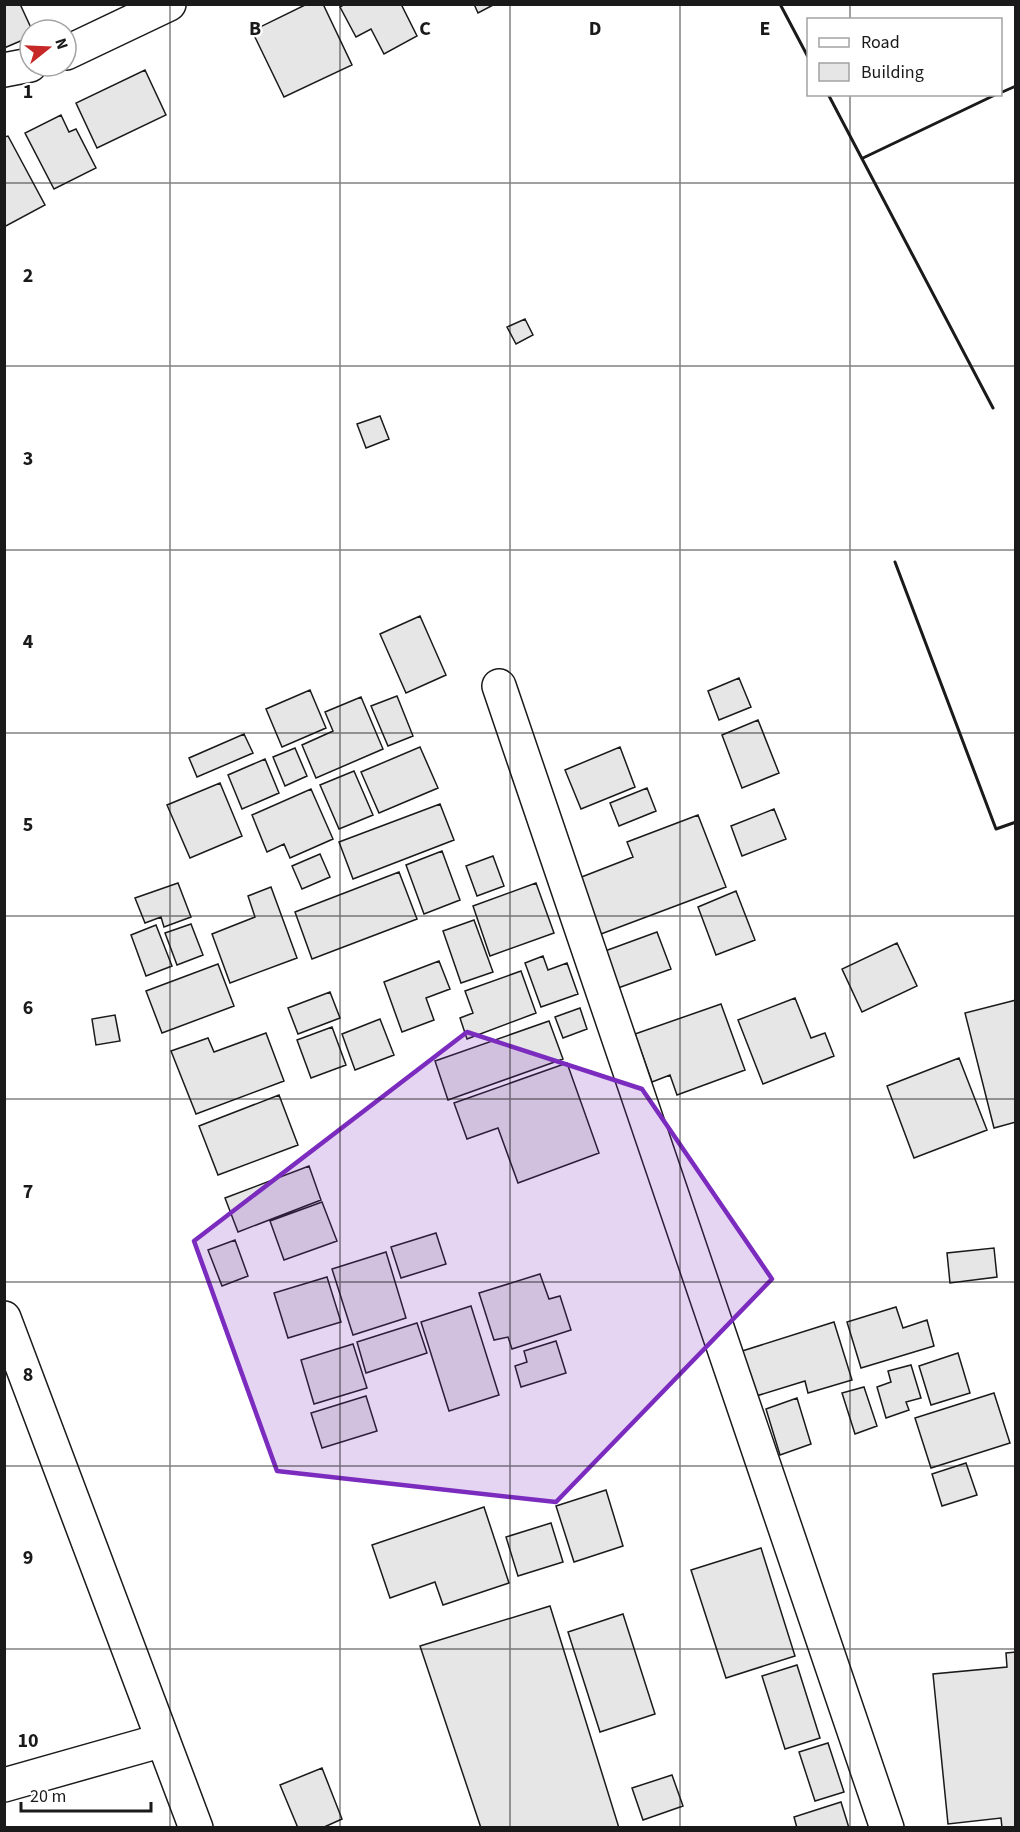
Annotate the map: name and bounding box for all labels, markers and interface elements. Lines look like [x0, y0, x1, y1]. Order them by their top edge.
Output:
text: B [249, 15, 261, 43]
text: C [419, 15, 431, 43]
text: D [589, 15, 601, 43]
text: E [760, 15, 770, 43]
north arrow [18, 18, 78, 78]
legend [807, 18, 1002, 96]
text: Road [861, 30, 900, 55]
text: N [49, 35, 73, 52]
text: Building [861, 60, 924, 85]
text: 1 [23, 78, 33, 106]
text: 2 [23, 262, 33, 290]
text: 3 [23, 445, 33, 473]
text: 4 [23, 628, 34, 656]
text: 5 [23, 811, 33, 839]
text: 6 [23, 994, 33, 1022]
text: 7 [23, 1178, 33, 1206]
text: 8 [23, 1361, 33, 1389]
text: 9 [23, 1544, 33, 1572]
text: 10 [17, 1727, 39, 1755]
scale bar [21, 1775, 152, 1813]
text: 20 m [30, 1784, 66, 1809]

